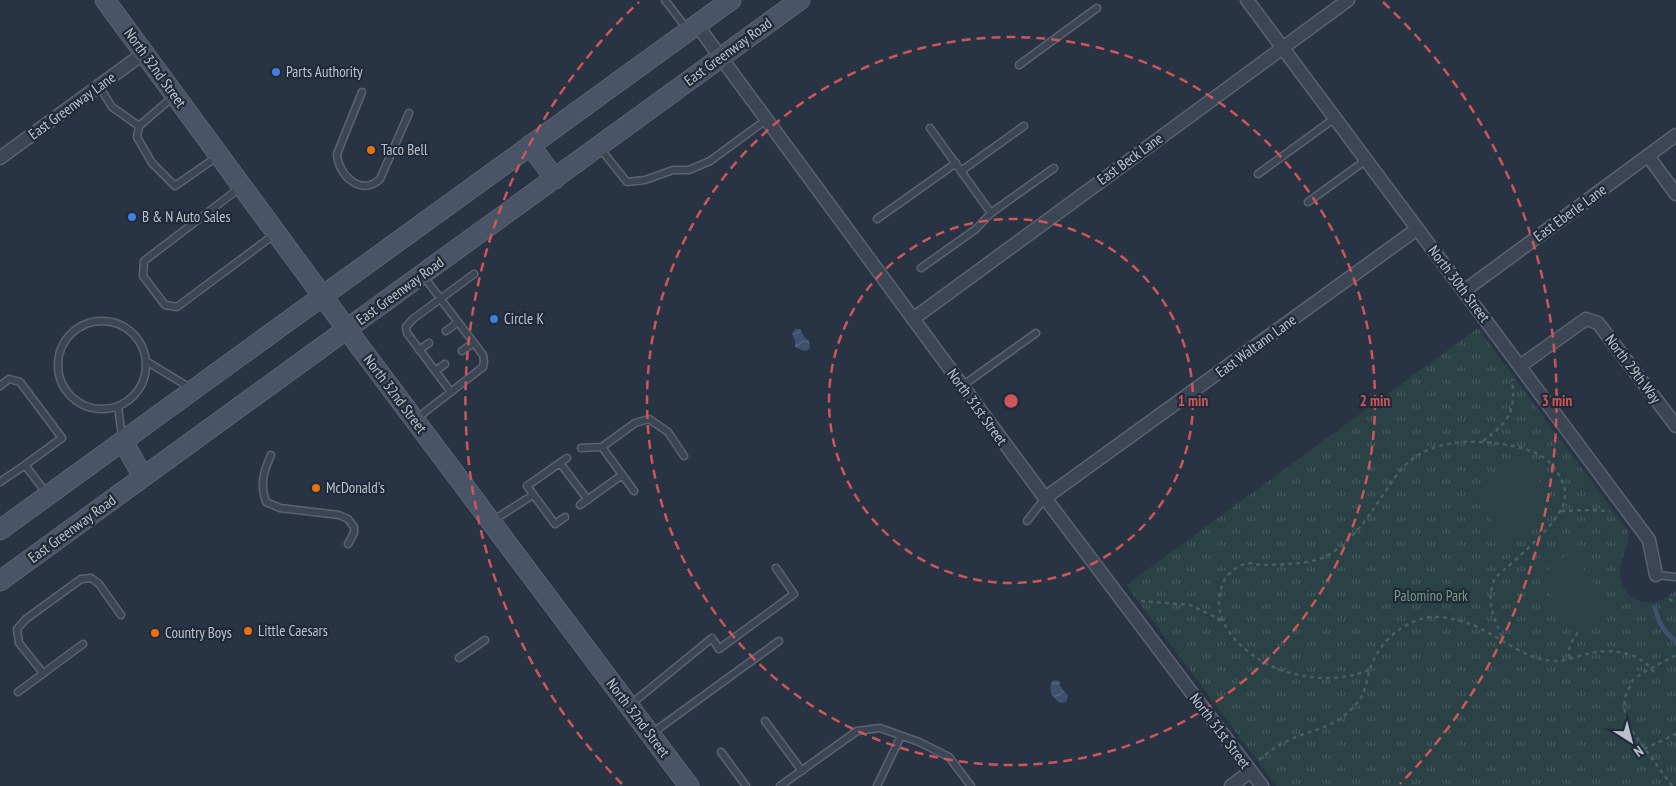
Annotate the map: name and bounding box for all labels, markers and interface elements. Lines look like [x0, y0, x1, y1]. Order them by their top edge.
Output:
street label: East Greenway Road [680, 13, 775, 90]
street label: North 32nd Street [120, 24, 191, 111]
place label: Parts Authority [286, 62, 363, 81]
marker: Parts Authority [270, 66, 282, 78]
street label: East Greenway Lane [24, 68, 119, 144]
street label: East Beck Lane [1093, 128, 1166, 189]
place label: Taco Bell [381, 140, 428, 159]
marker: Taco Bell [365, 144, 377, 156]
street label: East Eberle Lane [1529, 180, 1610, 245]
place label: B & N Auto Sales [142, 207, 231, 226]
marker: B & N Auto Sales [126, 211, 138, 223]
street label: North 30th Street [1424, 241, 1494, 326]
street label: East Greenway Road [352, 252, 447, 329]
place label: Circle K [504, 309, 544, 328]
street label: East Waltann Lane [1212, 310, 1300, 381]
marker: Circle K [488, 313, 500, 325]
street label: North 29th Way [1601, 331, 1666, 407]
street label: North 32nd Street [360, 351, 431, 437]
street label: North 31st Street [943, 365, 1011, 449]
text: 1 min [1178, 391, 1208, 410]
text: 2 min [1360, 391, 1390, 410]
text: 3 min [1542, 391, 1572, 410]
centre of rings [1002, 392, 1020, 410]
place label: McDonald's [326, 478, 385, 497]
marker: McDonald's [310, 482, 322, 494]
street label: East Greenway Road [24, 490, 119, 567]
park label: Palomino Park [1394, 586, 1468, 605]
place label: Little Caesars [258, 621, 328, 640]
place label: Country Boys [165, 623, 232, 642]
marker: Little Caesars [242, 625, 254, 637]
marker: Country Boys [149, 627, 161, 639]
street label: North 32nd Street [603, 675, 674, 761]
street label: North 31st Street [1186, 689, 1255, 772]
north arrow [1606, 716, 1656, 766]
text: N [1630, 742, 1647, 761]

